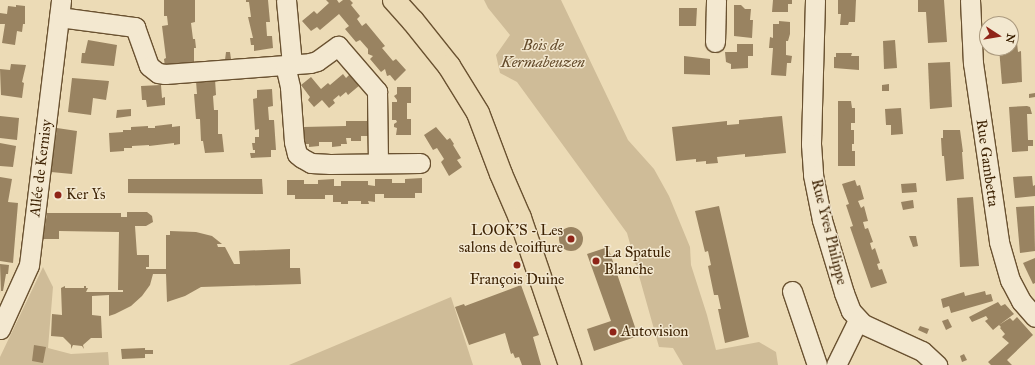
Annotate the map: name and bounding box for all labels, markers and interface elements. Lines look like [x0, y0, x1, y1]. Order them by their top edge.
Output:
north arrow [979, 16, 1019, 56]
text: N [1003, 32, 1018, 44]
park label: Bois de Kermabeuzen [501, 36, 585, 71]
street label: Allée de Kernisy [26, 118, 56, 218]
street label: Rue Gambetta [972, 118, 1002, 208]
street label: Rue Yves Philippe [807, 177, 851, 287]
place label: Ker Ys [66, 186, 106, 204]
marker: Ker Ys [53, 190, 63, 200]
place label: LOOK'S - Les salons de coiffure [459, 221, 563, 256]
marker: LOOK'S - Les salons de coiffure [566, 234, 576, 244]
place label: La Spatule Blanche [604, 243, 671, 278]
marker: La Spatule Blanche [591, 256, 601, 266]
marker: François Duine [512, 260, 522, 270]
place label: François Duine [470, 271, 564, 289]
place label: Autovision [621, 323, 688, 341]
marker: Autovision [608, 327, 618, 337]

